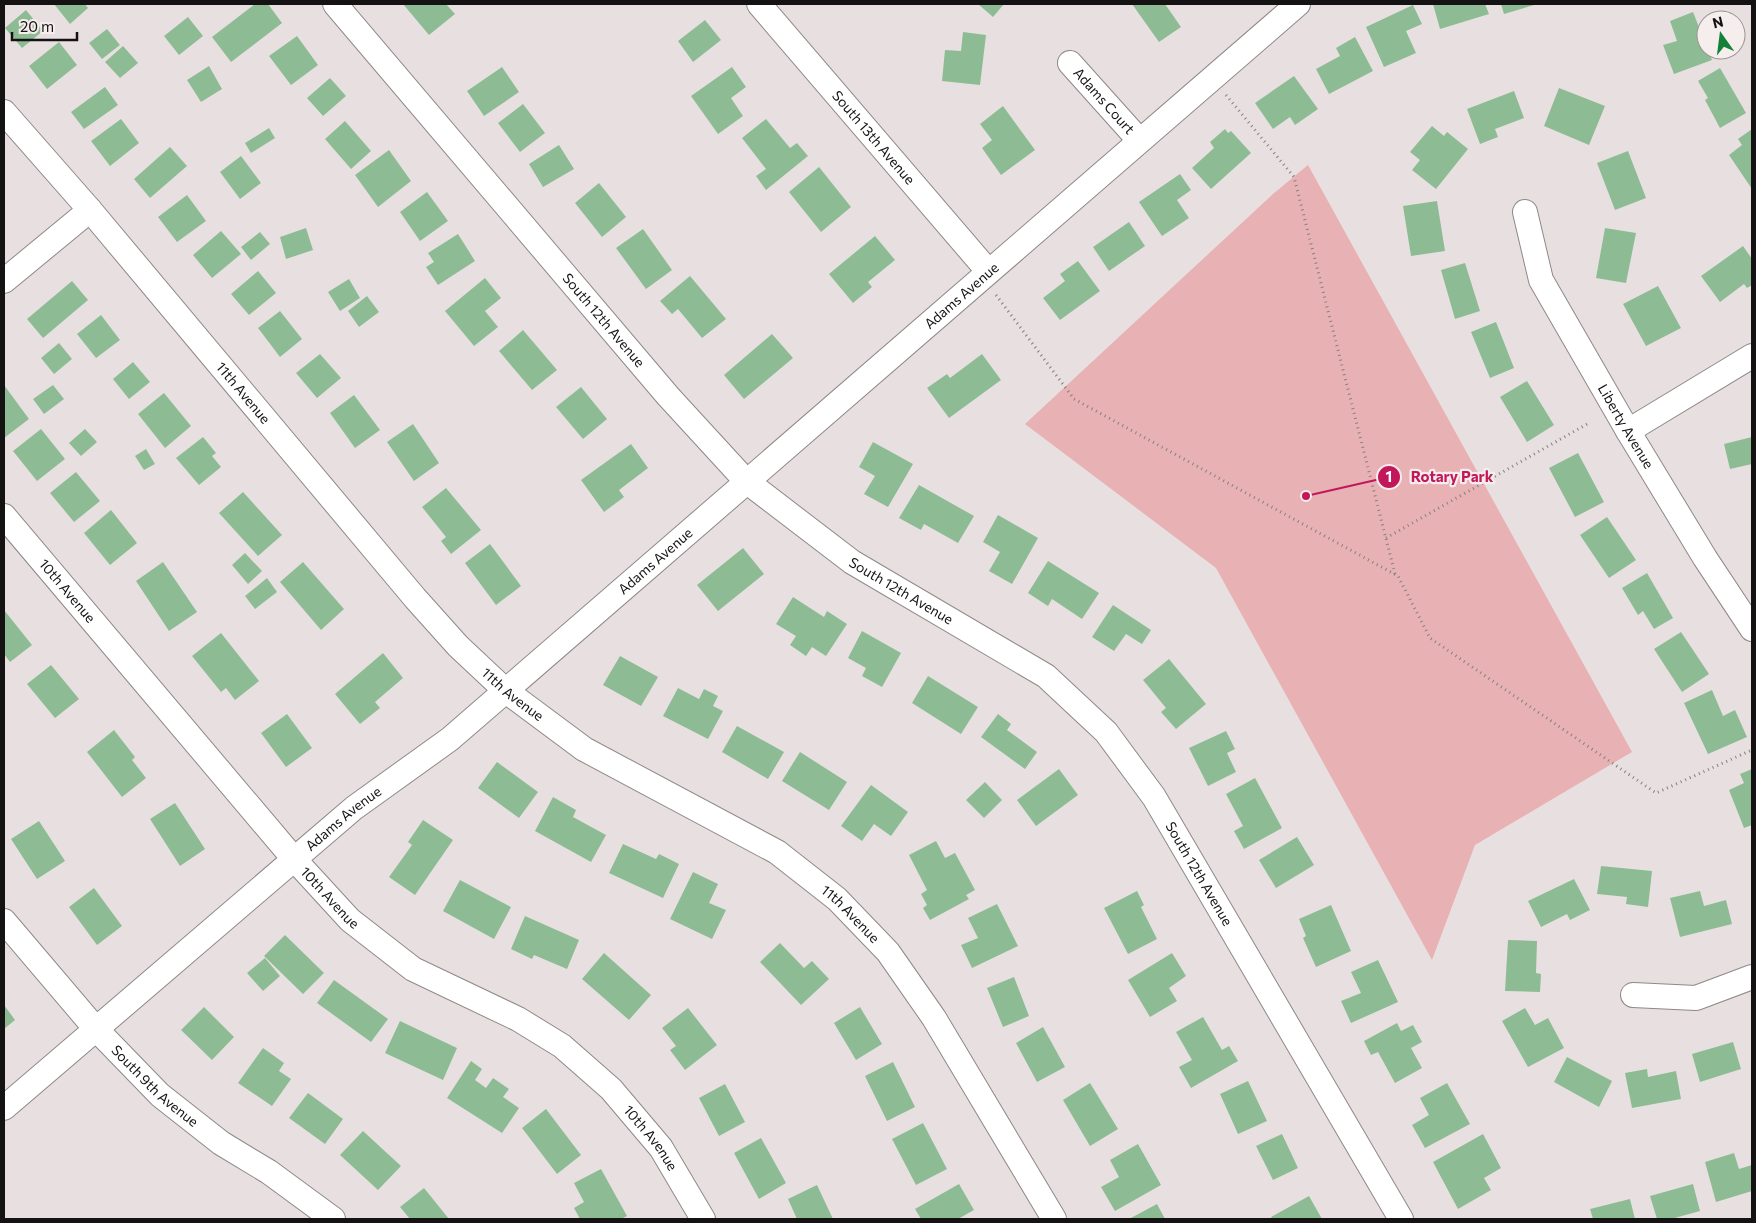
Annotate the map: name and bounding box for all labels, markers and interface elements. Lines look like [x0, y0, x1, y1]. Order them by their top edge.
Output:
scale bar [12, 10, 78, 42]
north arrow [1696, 10, 1746, 60]
text: N [1711, 12, 1725, 31]
text: 20 m [20, 17, 54, 35]
street label: Adams Court [1070, 64, 1139, 137]
street label: South 13th Avenue [829, 87, 919, 188]
street label: Adams Avenue [920, 259, 1002, 332]
street label: South 12th Avenue [559, 270, 649, 370]
street label: 11th Avenue [213, 358, 274, 427]
street label: Liberty Avenue [1595, 381, 1658, 472]
callout: Rotary Park [1376, 462, 1504, 492]
text: 1 [1386, 467, 1392, 485]
text: Rotary Park [1411, 467, 1494, 485]
street label: Adams Avenue [614, 524, 696, 597]
street label: South 12th Avenue [846, 553, 956, 628]
street label: 10th Avenue [36, 555, 99, 626]
street label: 11th Avenue [478, 664, 547, 724]
street label: Adams Avenue [302, 782, 384, 854]
street label: South 12th Avenue [1162, 818, 1236, 929]
street label: 10th Avenue [297, 863, 363, 932]
street label: 11th Avenue [818, 881, 883, 946]
street label: South 9th Avenue [108, 1041, 202, 1130]
street label: 10th Avenue [620, 1101, 681, 1174]

